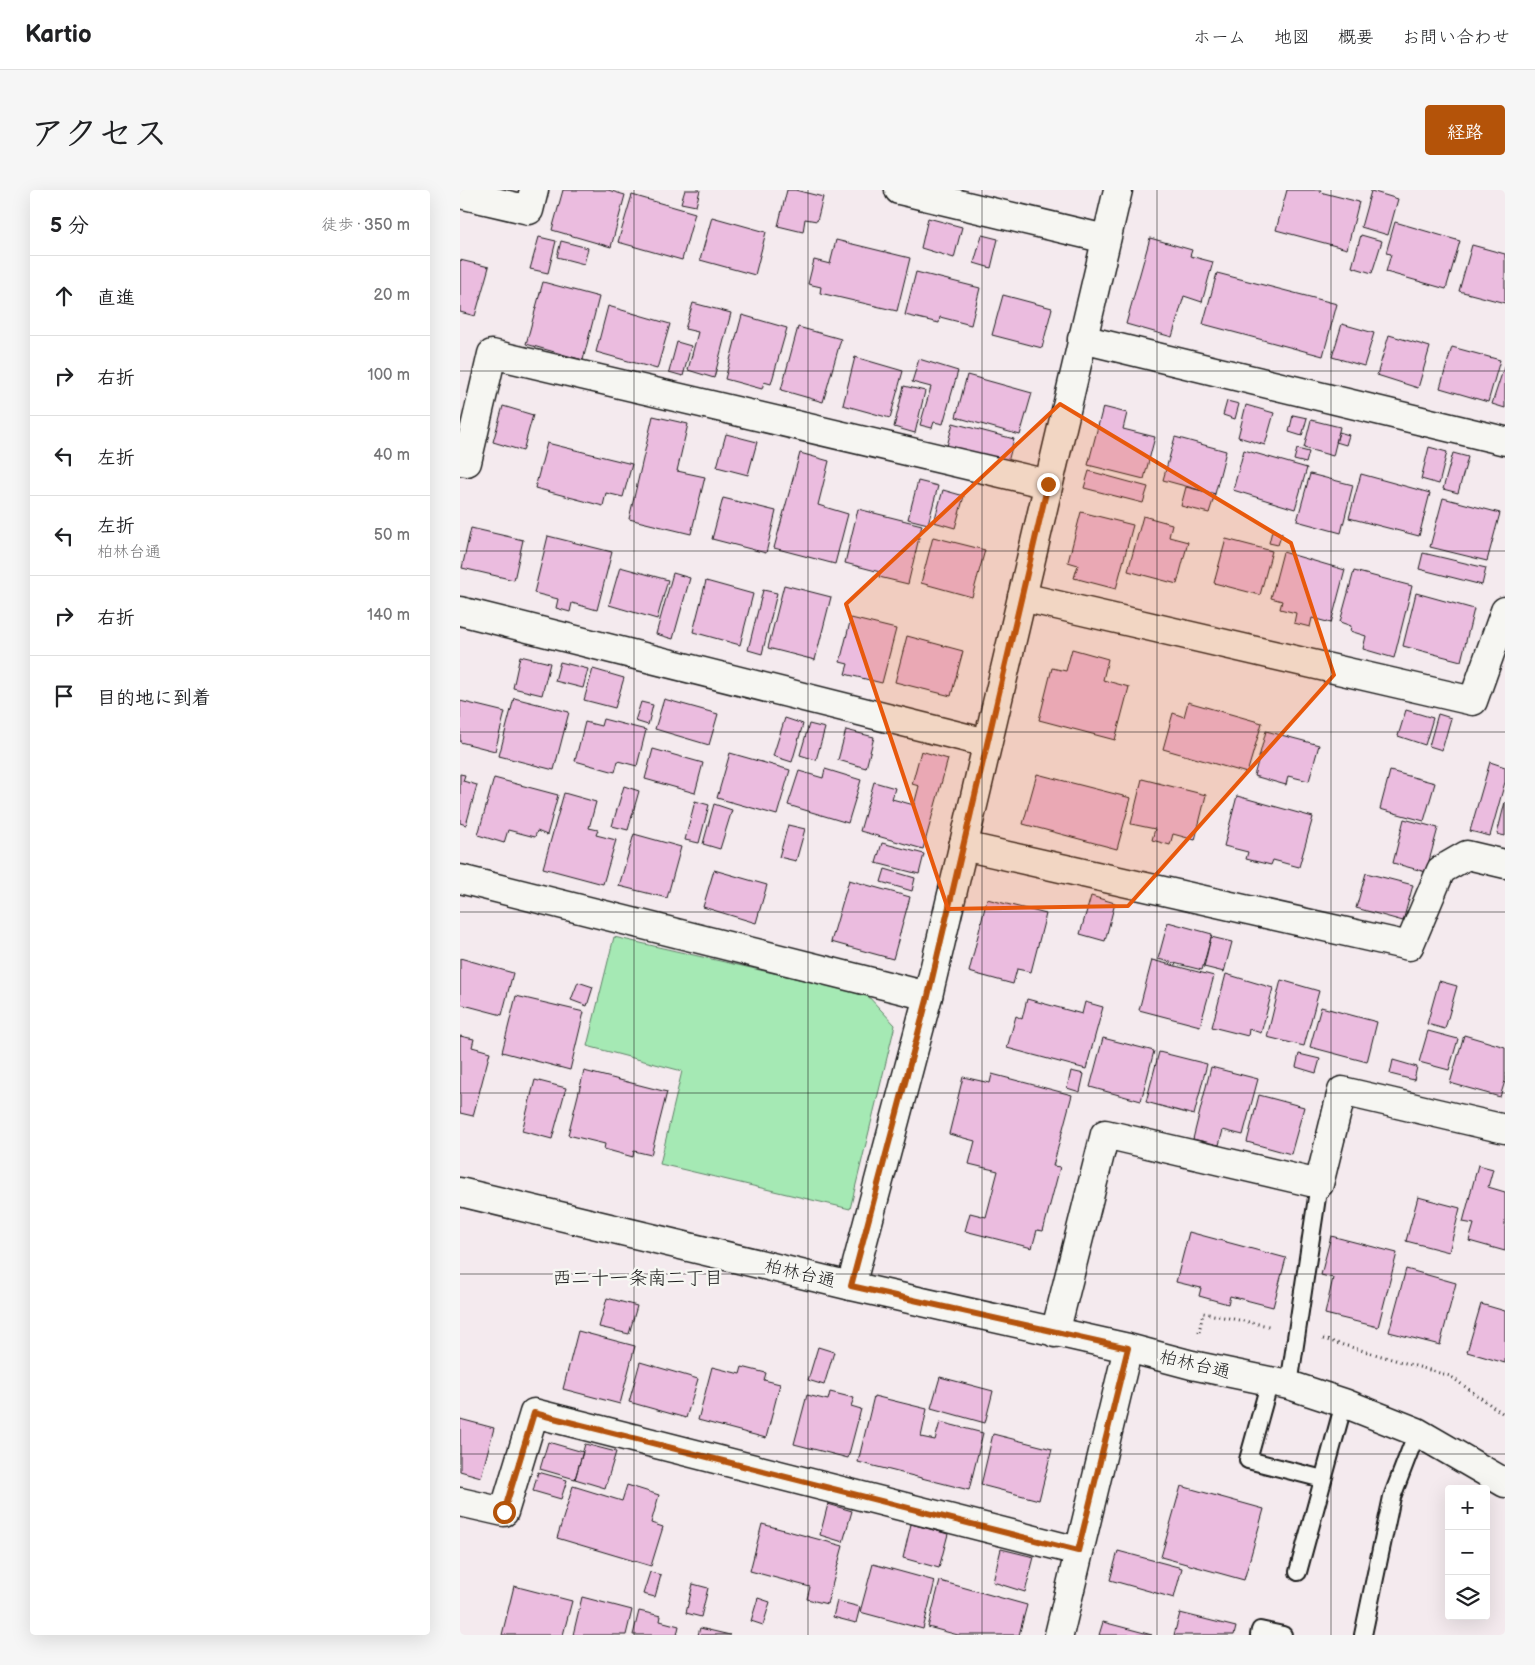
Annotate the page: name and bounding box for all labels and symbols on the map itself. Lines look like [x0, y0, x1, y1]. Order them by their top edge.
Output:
route end [1037, 473, 1060, 496]
street label: 柏林台通 [762, 1255, 837, 1292]
district label: 西二十一条南二丁目 [552, 1267, 724, 1290]
street label: 柏林台通 [1157, 1346, 1232, 1383]
route start [493, 1501, 516, 1524]

